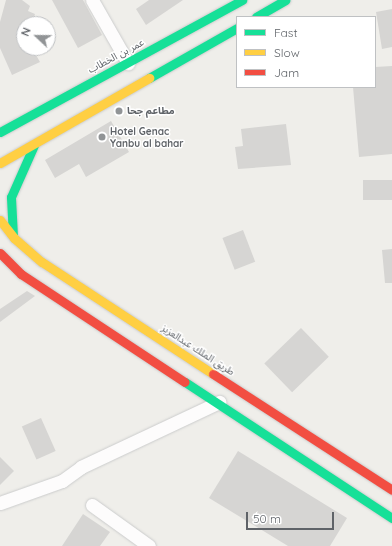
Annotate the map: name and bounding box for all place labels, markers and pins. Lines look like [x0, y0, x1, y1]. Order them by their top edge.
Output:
place label: مطاعم جحا [127, 105, 175, 117]
marker: مطاعم جحا [114, 106, 124, 116]
place label: Hotel Genac Yanbu al bahar [110, 125, 184, 148]
marker: Hotel Genac Yanbu al bahar [97, 132, 107, 142]

